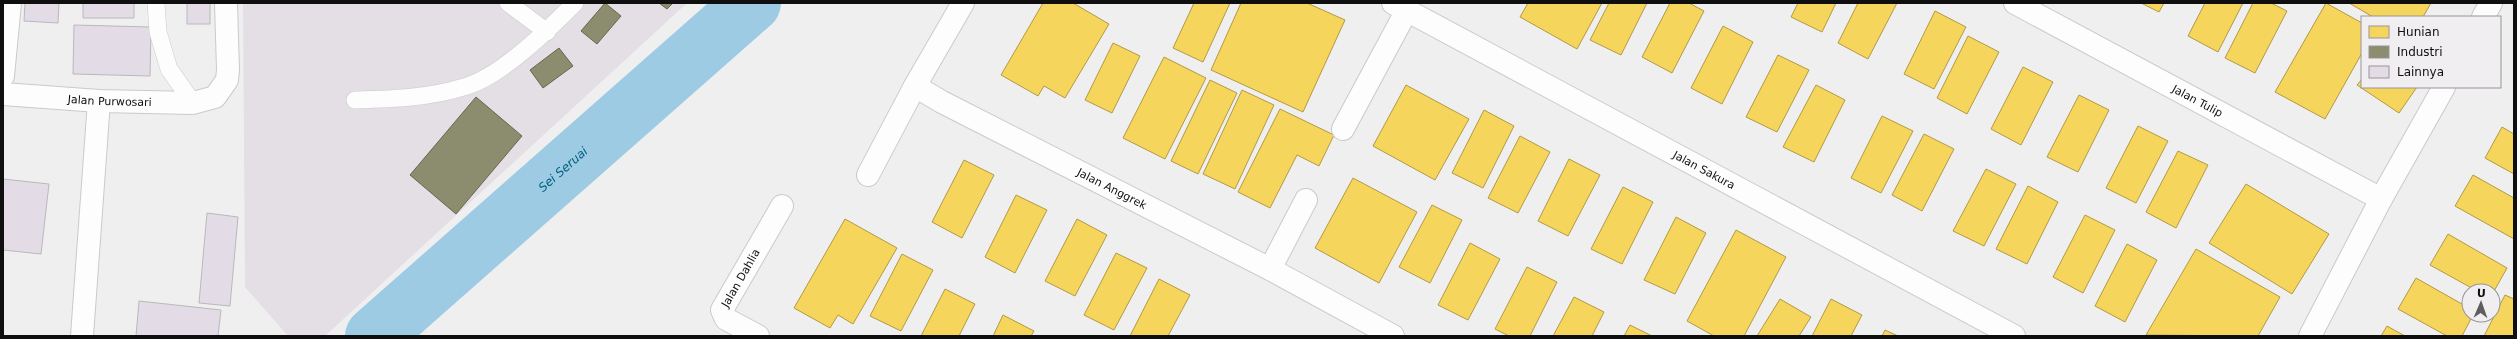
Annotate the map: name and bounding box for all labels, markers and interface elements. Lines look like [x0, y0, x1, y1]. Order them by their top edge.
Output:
legend [2361, 16, 2501, 88]
text: Hunian [2397, 25, 2440, 39]
text: Industri [2397, 45, 2443, 59]
text: Lainnya [2397, 65, 2444, 79]
street label: Jalan Tulip [2169, 81, 2225, 120]
street label: Jalan Purwosari [66, 92, 152, 109]
water label: Sei Seruai [536, 144, 591, 195]
street label: Jalan Sakura [1670, 147, 1737, 192]
street label: Jalan Anggrek [1074, 165, 1149, 212]
street label: Jalan Dahlia [718, 246, 762, 310]
north arrow [2461, 283, 2501, 323]
text: U [2477, 287, 2486, 300]

